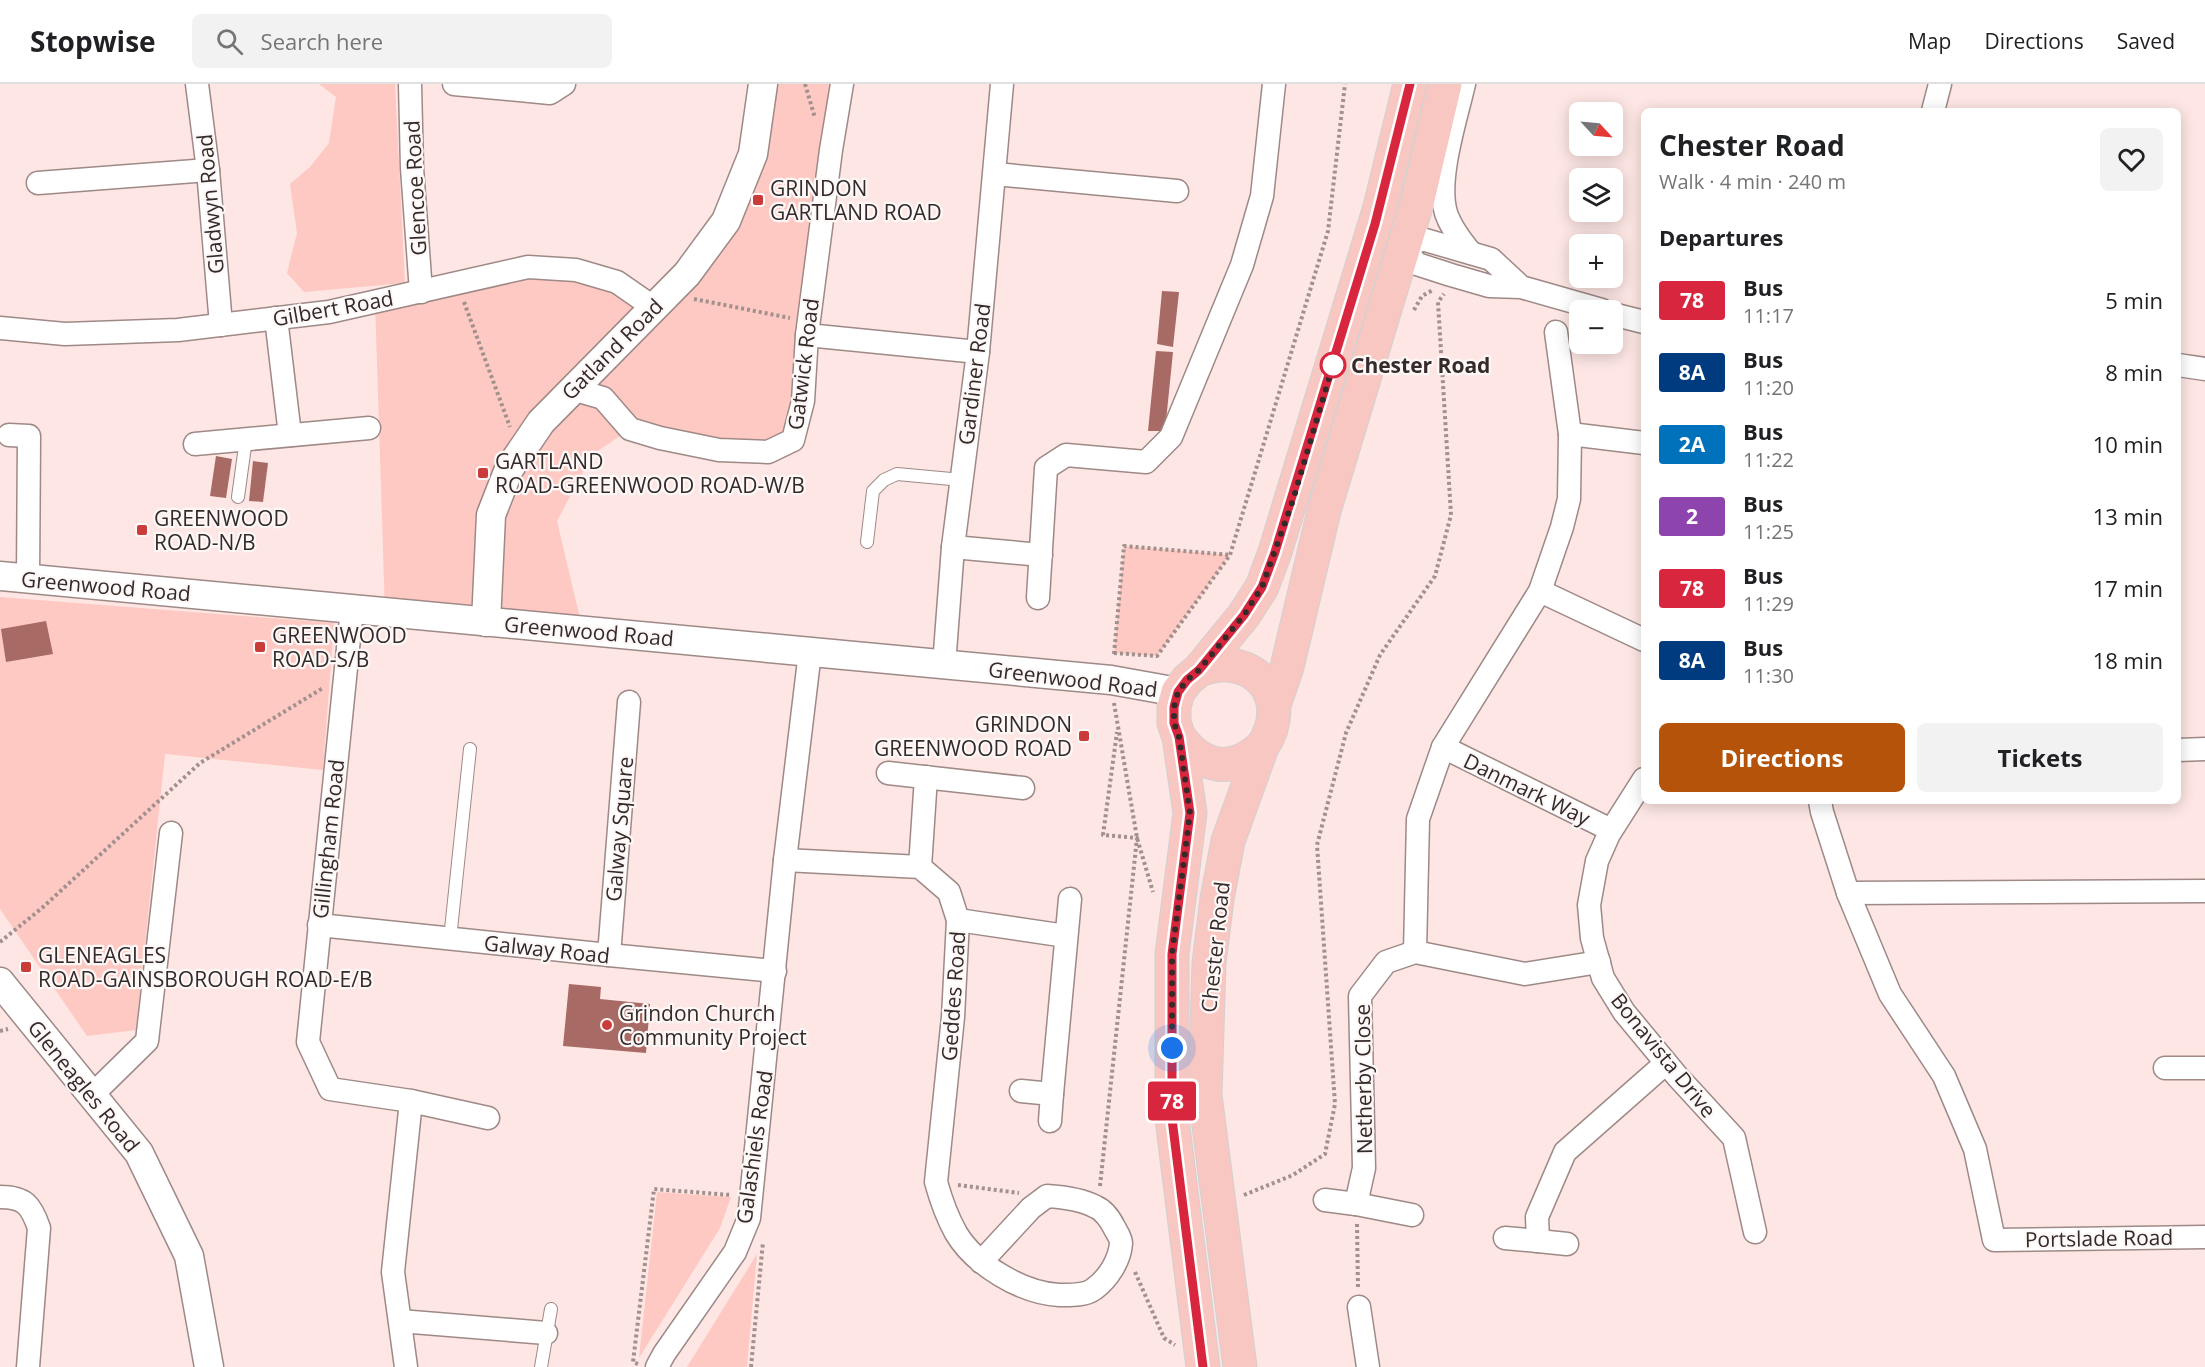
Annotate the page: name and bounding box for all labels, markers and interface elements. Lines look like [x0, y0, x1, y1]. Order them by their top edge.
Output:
search box [192, 14, 612, 68]
text: Stopwise [30, 22, 156, 60]
icon: search [213, 25, 246, 58]
text: Search here [261, 26, 383, 56]
text: Map [1908, 27, 1951, 55]
text: Directions [1984, 27, 2084, 55]
text: Saved [2117, 27, 2175, 55]
north arrow [1569, 102, 1623, 156]
map controls [1569, 102, 1623, 354]
street label: Glencoe Road [397, 120, 433, 256]
text: Chester Road [1659, 126, 1845, 164]
button: heart [2100, 128, 2163, 191]
street label: Gladwyn Road [190, 133, 230, 275]
button: layers [1569, 168, 1623, 222]
text: Walk · 4 min · 240 m [1659, 168, 1846, 195]
place label: GRINDON GARTLAND ROAD [770, 174, 942, 226]
marker: GRINDON GARTLAND ROAD [751, 193, 765, 207]
text: Departures [1659, 222, 1783, 252]
button: + [1569, 234, 1623, 288]
text: Bus [1743, 272, 1783, 302]
street label: Gilbert Road [270, 284, 396, 332]
text: 5 min [2105, 285, 2163, 315]
text: 78 [1680, 286, 1704, 314]
street label: Gatland Road [555, 292, 669, 406]
street label: Gatwick Road [781, 296, 825, 432]
button: − [1569, 300, 1623, 354]
street label: Gardiner Road [951, 302, 997, 446]
text: 11:17 [1743, 302, 1794, 329]
text: Bus [1743, 344, 1783, 374]
place label: Chester Road [1351, 351, 1490, 379]
marker: Chester Road [1320, 352, 1346, 378]
text: 8 min [2105, 357, 2163, 387]
text: 8A [1679, 358, 1705, 386]
text: 11:20 [1743, 374, 1794, 401]
text: Bus [1743, 416, 1783, 446]
text: 10 min [2093, 429, 2163, 459]
text: 2A [1679, 430, 1705, 458]
text: 11:22 [1743, 446, 1794, 473]
place label: GARTLAND ROAD-GREENWOOD ROAD-W/B [495, 447, 805, 499]
marker: GARTLAND ROAD-GREENWOOD ROAD-W/B [476, 466, 490, 480]
text: Bus [1743, 488, 1783, 518]
text: 13 min [2093, 501, 2163, 531]
text: 2 [1686, 502, 1698, 530]
place label: GREENWOOD ROAD-N/B [154, 504, 289, 556]
text: 11:25 [1743, 518, 1794, 545]
marker: GREENWOOD ROAD-N/B [135, 523, 149, 537]
text: Bus [1743, 560, 1783, 590]
street label: Greenwood Road [20, 565, 192, 607]
text: 17 min [2093, 573, 2163, 603]
text: 78 [1680, 574, 1704, 602]
text: 11:29 [1743, 590, 1794, 617]
street label: Greenwood Road [503, 610, 675, 652]
place label: GREENWOOD ROAD-S/B [272, 621, 407, 673]
text: Bus [1743, 632, 1783, 662]
marker: GREENWOOD ROAD-S/B [253, 640, 267, 654]
text: 18 min [2093, 645, 2163, 675]
text: 8A [1679, 646, 1705, 674]
street label: Greenwood Road [987, 655, 1159, 703]
text: 11:30 [1743, 662, 1794, 689]
place label: GRINDON GREENWOOD ROAD [874, 710, 1072, 762]
button: Directions [1659, 723, 1905, 792]
button: Tickets [1917, 723, 2163, 792]
marker: GRINDON GREENWOOD ROAD [1077, 729, 1091, 743]
street label: Danmark Way [1459, 746, 1595, 832]
street label: Galway Square [599, 755, 639, 903]
street label: Gillingham Road [306, 758, 350, 920]
street label: Chester Road [1194, 880, 1236, 1014]
street label: Galway Road [483, 928, 611, 970]
street label: Geddes Road [934, 930, 972, 1062]
place label: GLENEAGLES ROAD-GAINSBOROUGH ROAD-E/B [38, 941, 373, 993]
marker: GLENEAGLES ROAD-GAINSBOROUGH ROAD-E/B [19, 960, 33, 974]
street label: Bonavista Drive [1605, 987, 1723, 1123]
place label: Grindon Church Community Project [619, 999, 807, 1051]
street label: Netherby Close [1348, 1004, 1378, 1154]
street label: Gleneagles Road [22, 1014, 146, 1158]
marker: Grindon Church Community Project [600, 1018, 614, 1032]
your location [1157, 1033, 1187, 1063]
street label: Galashiels Road [729, 1068, 779, 1226]
line badge: 78 [1145, 1082, 1199, 1120]
text: 78 [1160, 1087, 1184, 1115]
street label: Portslade Road [2025, 1223, 2173, 1253]

